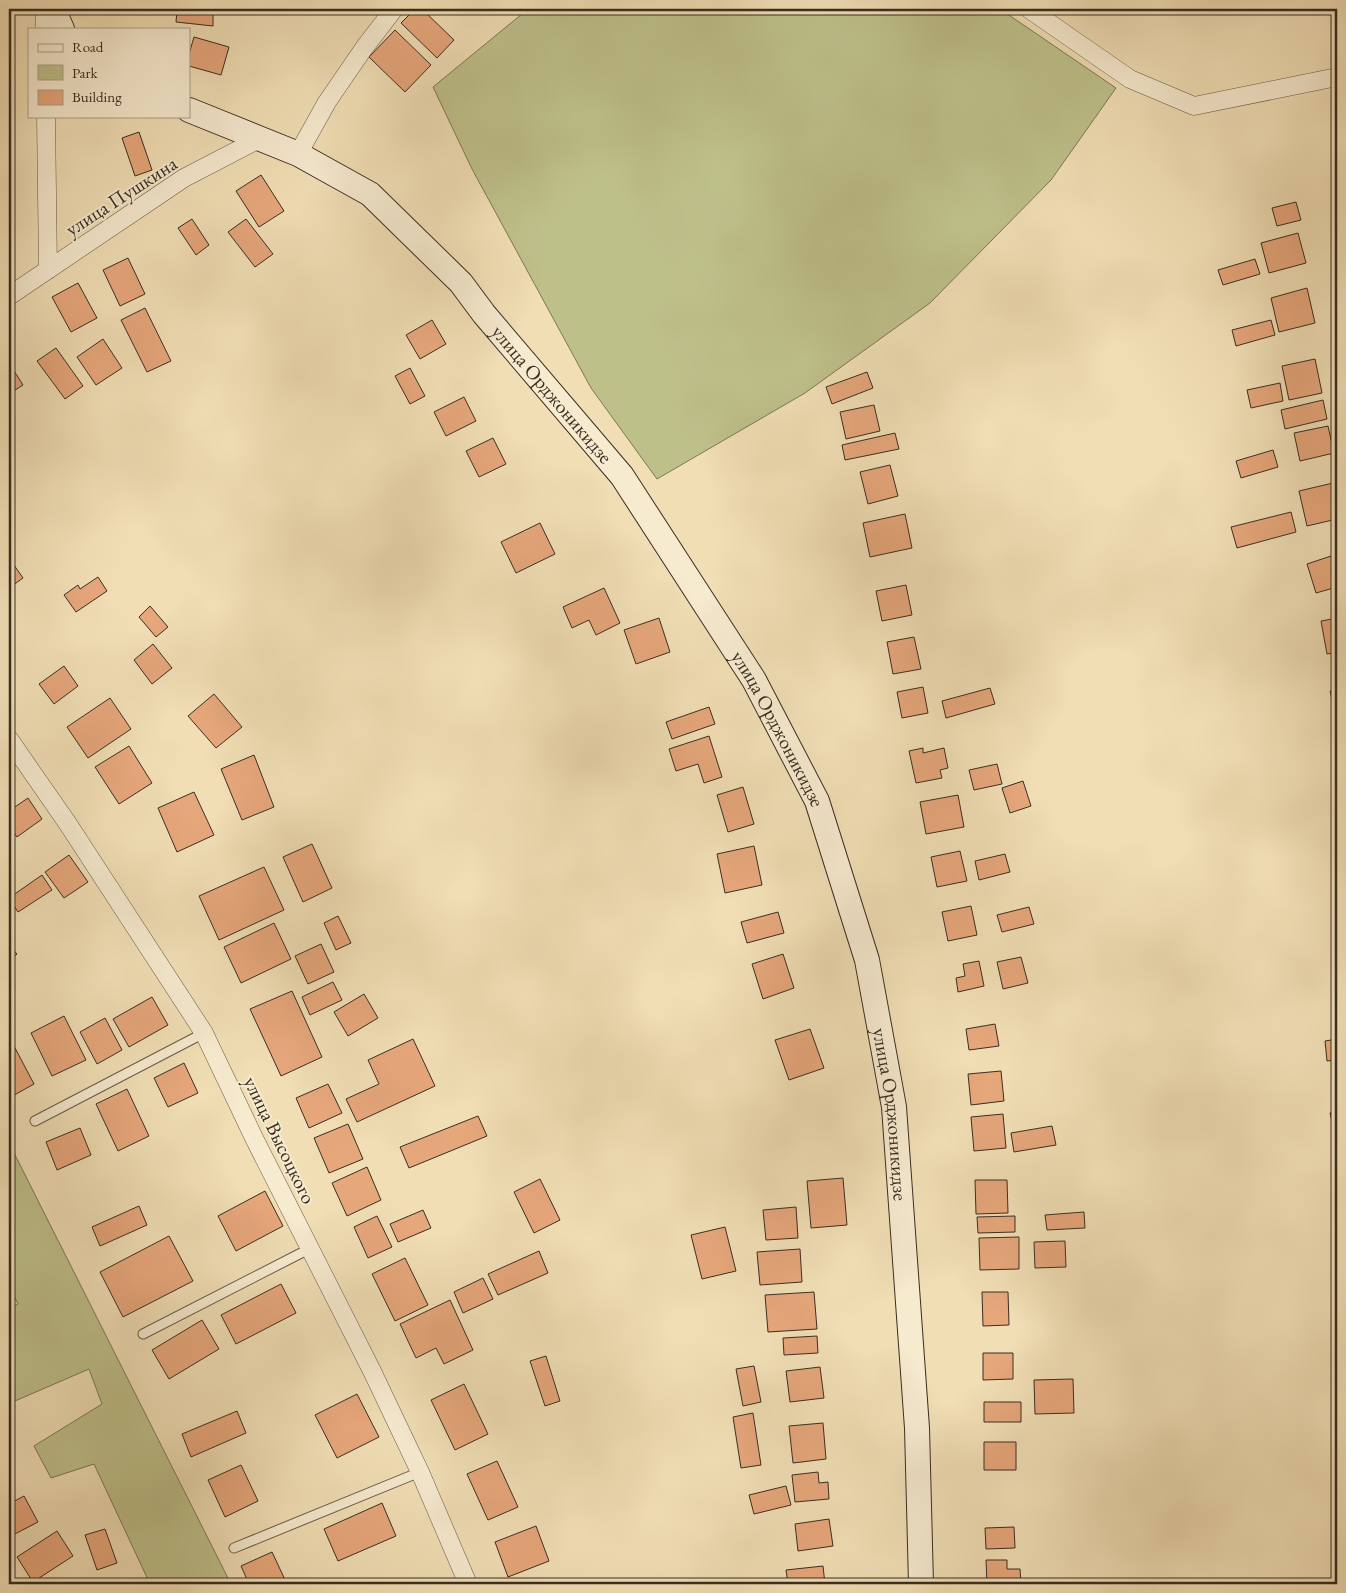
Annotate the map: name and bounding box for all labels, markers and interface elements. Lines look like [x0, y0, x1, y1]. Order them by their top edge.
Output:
legend [28, 28, 190, 118]
text: Road [72, 37, 104, 56]
text: Park [72, 63, 99, 82]
text: Building [72, 87, 122, 106]
street label: улица Пушкина [60, 150, 182, 242]
street label: улица Орджоникидзе [486, 319, 619, 469]
street label: улица Орджоникидзе [725, 645, 831, 810]
street label: улица Орджоникидзе [867, 1026, 914, 1202]
street label: улица Высоцкого [238, 1072, 322, 1208]

